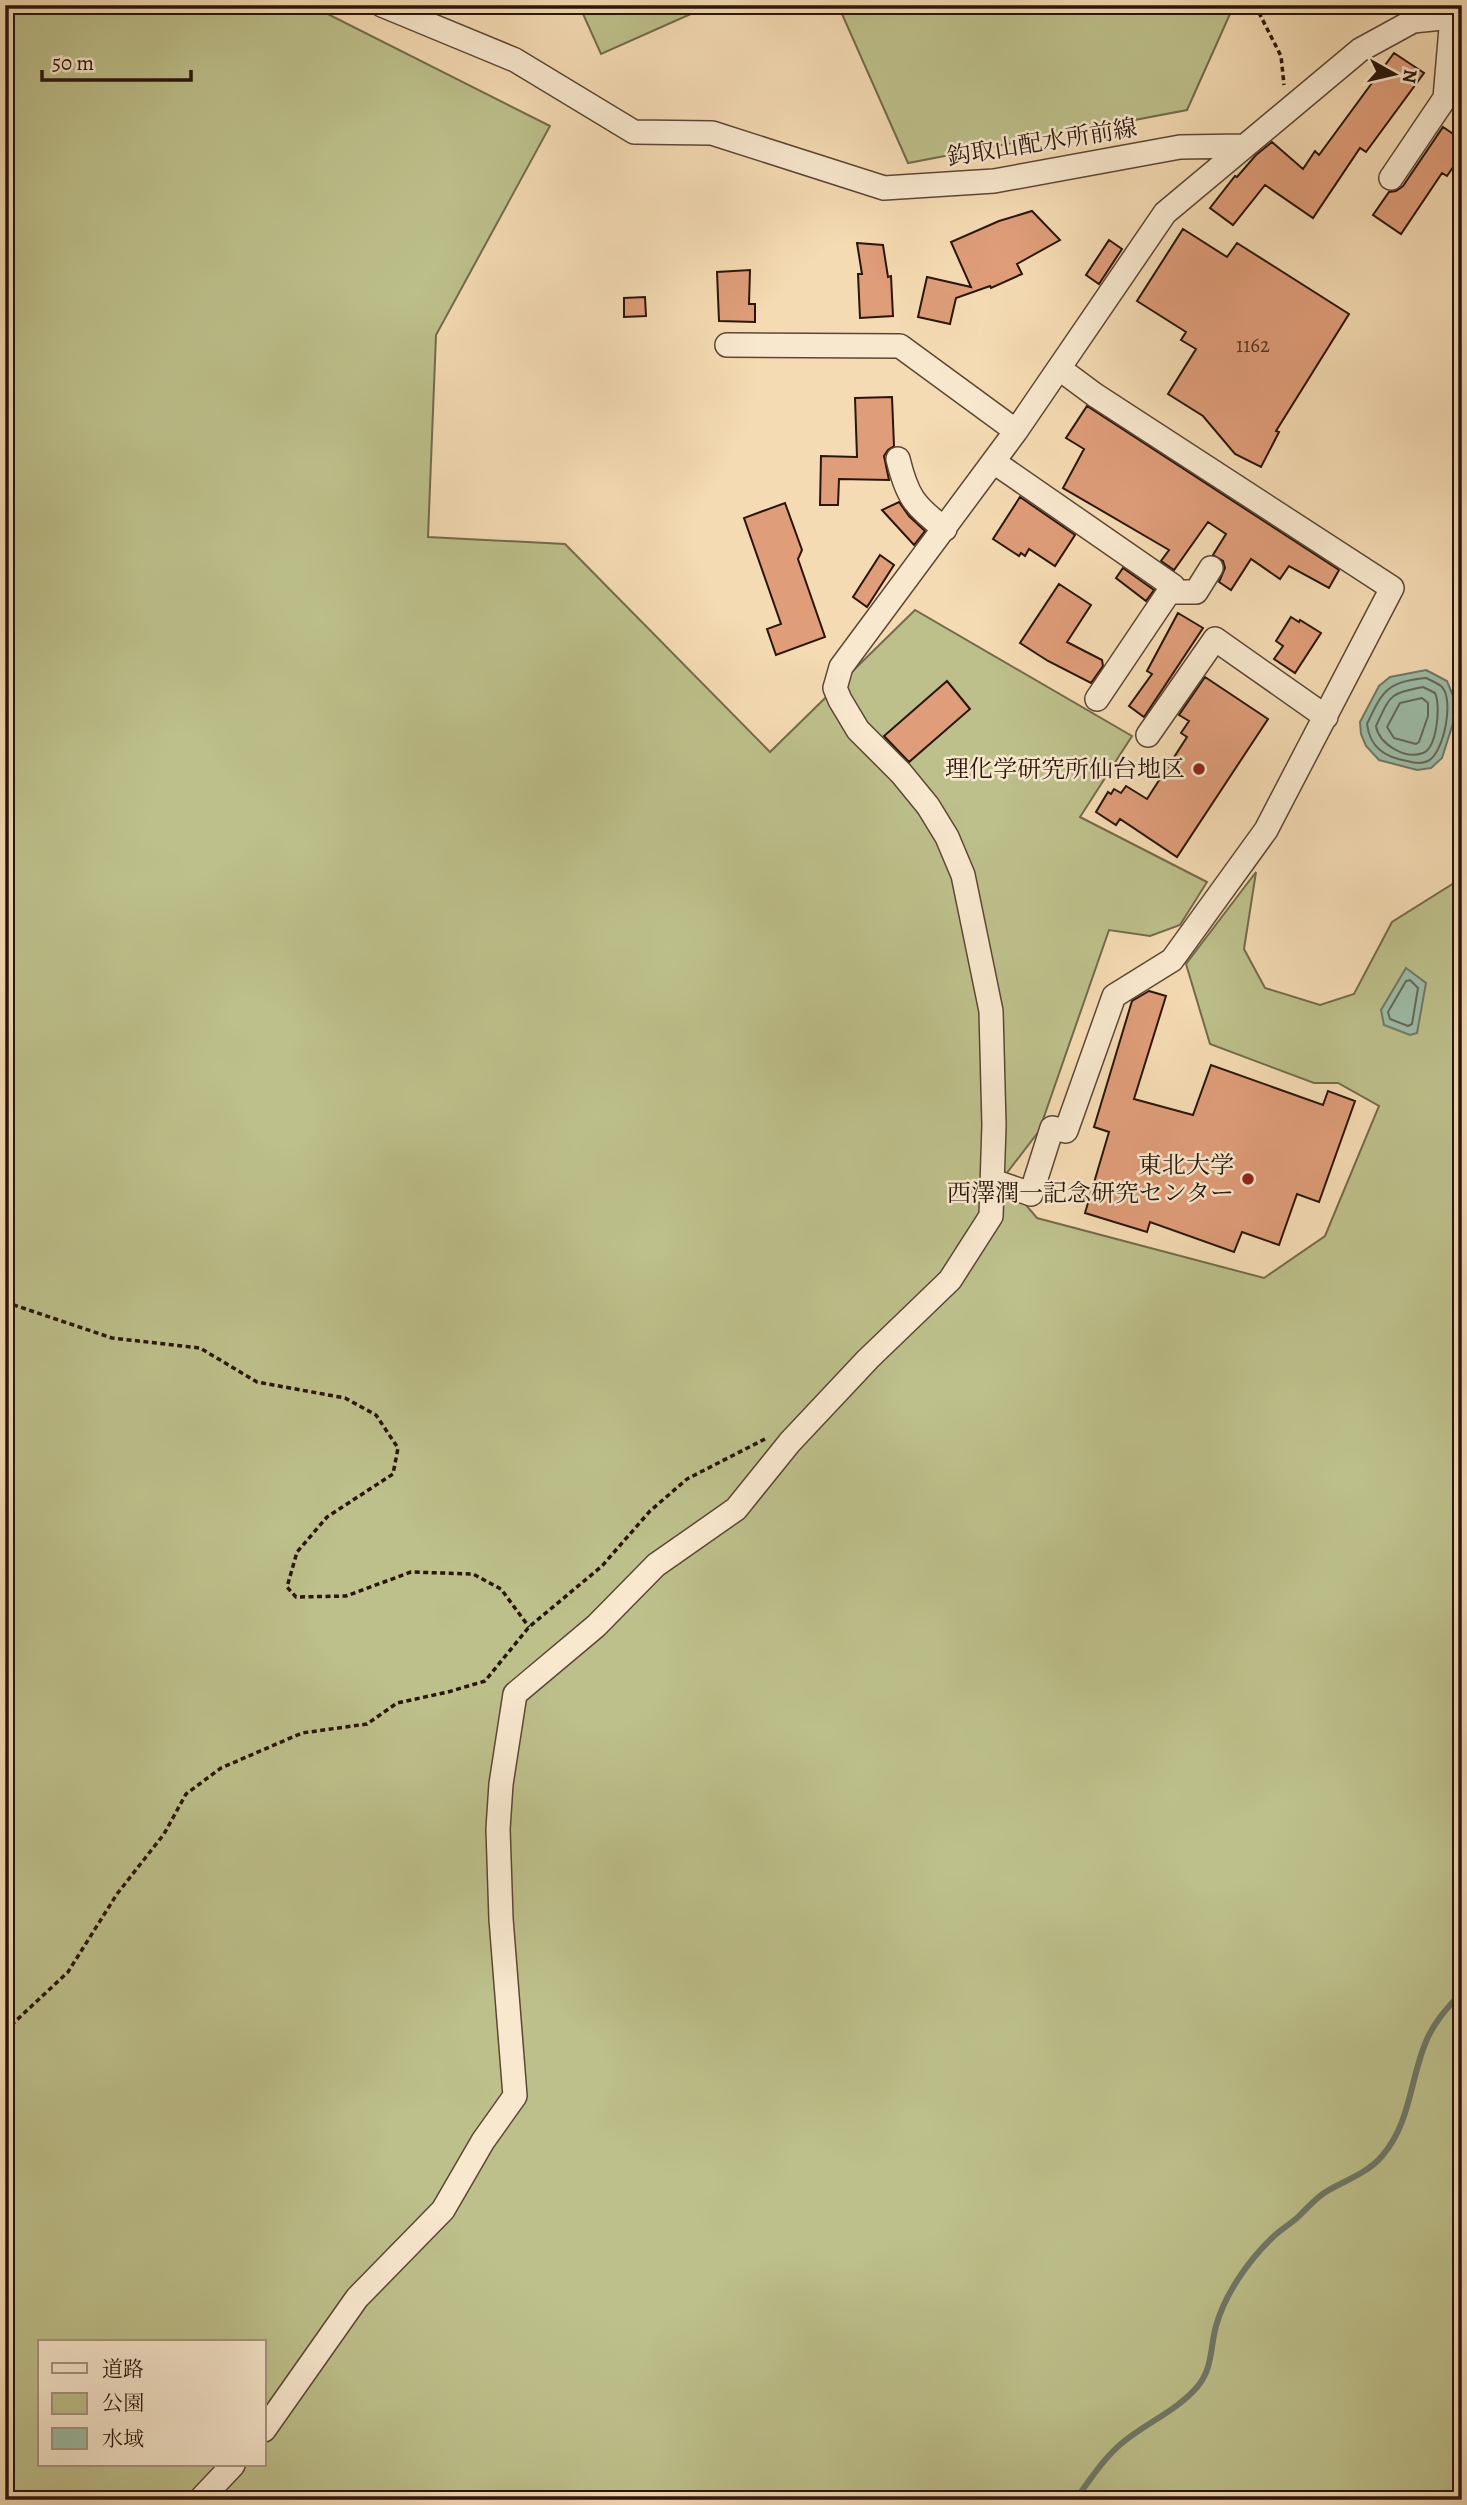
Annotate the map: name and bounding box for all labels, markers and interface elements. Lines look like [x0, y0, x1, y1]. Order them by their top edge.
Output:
scale bar [42, 38, 191, 82]
north arrow [1358, 38, 1428, 108]
text: 50 m [52, 49, 94, 77]
text: N [1396, 68, 1424, 85]
street label: 鈎取山配水所前線 [945, 111, 1139, 173]
house number: 1162 [1236, 331, 1270, 359]
place label: 理化学研究所仙台地区 [945, 753, 1185, 785]
marker: 理化学研究所仙台地区 [1191, 761, 1207, 777]
place label: 東北大学 西澤潤一記念研究センター [947, 1149, 1234, 1209]
marker: 東北大学 西澤潤一記念研究センター [1240, 1171, 1256, 1187]
legend [38, 2340, 266, 2466]
text: 道路 [102, 2355, 144, 2383]
text: 公園 [102, 2389, 144, 2417]
text: 水域 [102, 2425, 144, 2453]

